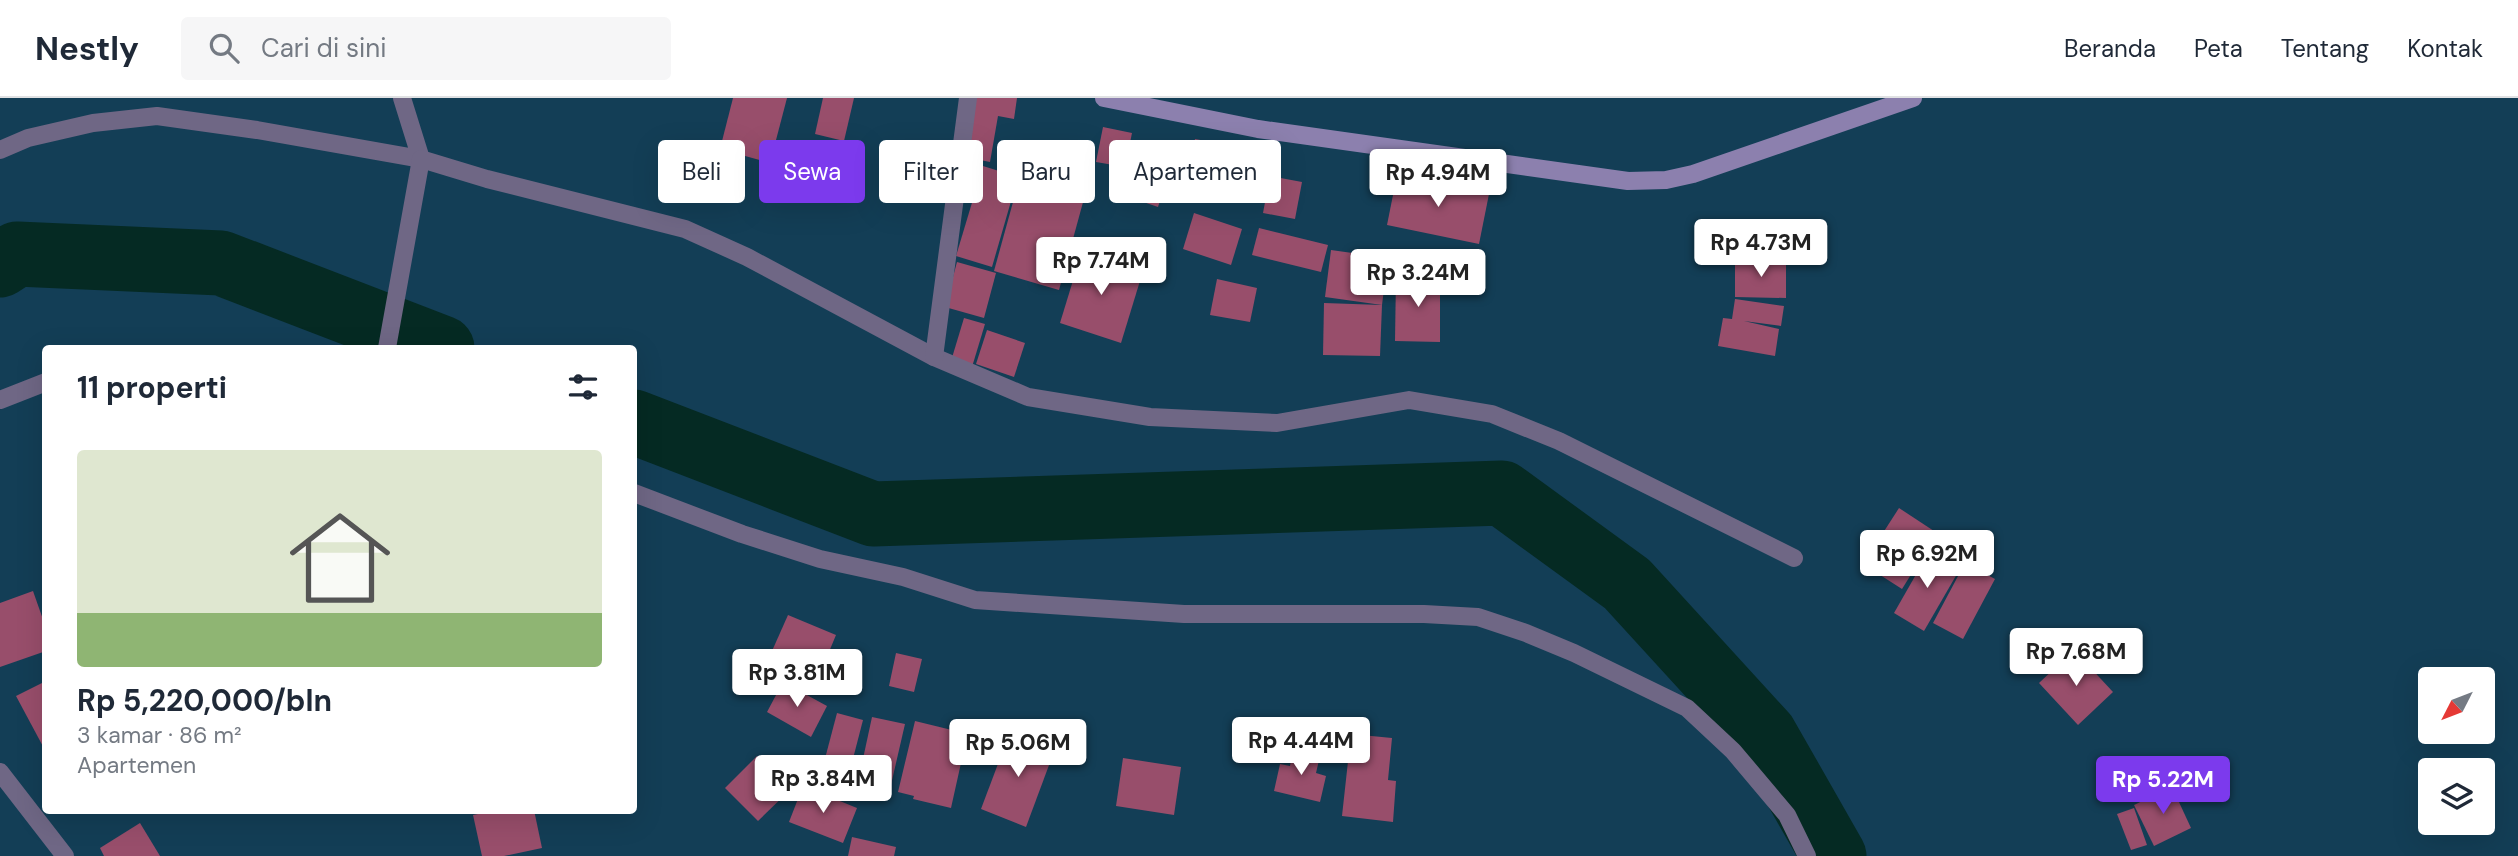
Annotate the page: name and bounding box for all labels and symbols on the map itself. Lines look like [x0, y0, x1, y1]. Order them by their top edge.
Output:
pin: Rp 4.94M [1366, 150, 1510, 209]
pin: Rp 4.73M [1689, 220, 1833, 279]
pin: Rp 7.74M [1029, 238, 1173, 297]
pin: Rp 3.24M [1346, 250, 1490, 309]
pin: Rp 6.92M [1855, 531, 1999, 590]
pin: Rp 7.68M [2004, 628, 2148, 688]
pin: Rp 3.81M [725, 650, 869, 709]
north arrow [2418, 667, 2496, 744]
pin: Rp 4.44M [1229, 718, 1373, 777]
pin: Rp 5.06M [946, 720, 1090, 779]
pin: Rp 3.84M [751, 756, 895, 815]
pin: Rp 5.22M [2091, 756, 2235, 816]

